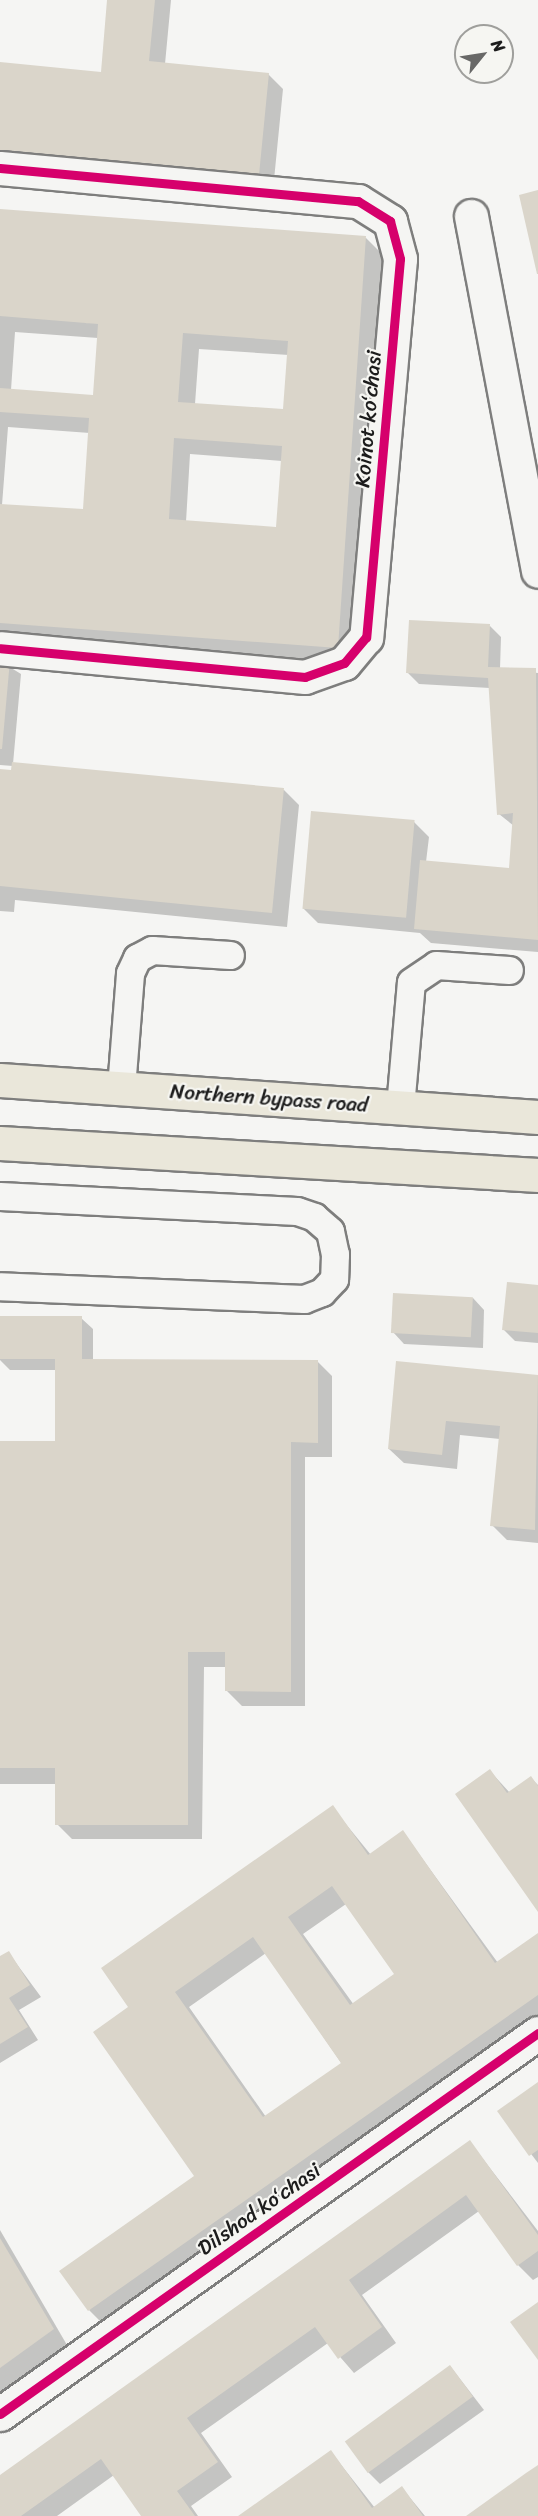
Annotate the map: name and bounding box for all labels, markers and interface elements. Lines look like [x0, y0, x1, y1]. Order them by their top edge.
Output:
north arrow [454, 24, 514, 84]
text: N [483, 34, 514, 58]
street label: Koinot koʻchasi [349, 349, 387, 489]
street label: Northern bypass road [168, 1078, 370, 1118]
street label: Dilshod koʻchasi [193, 2157, 325, 2261]

